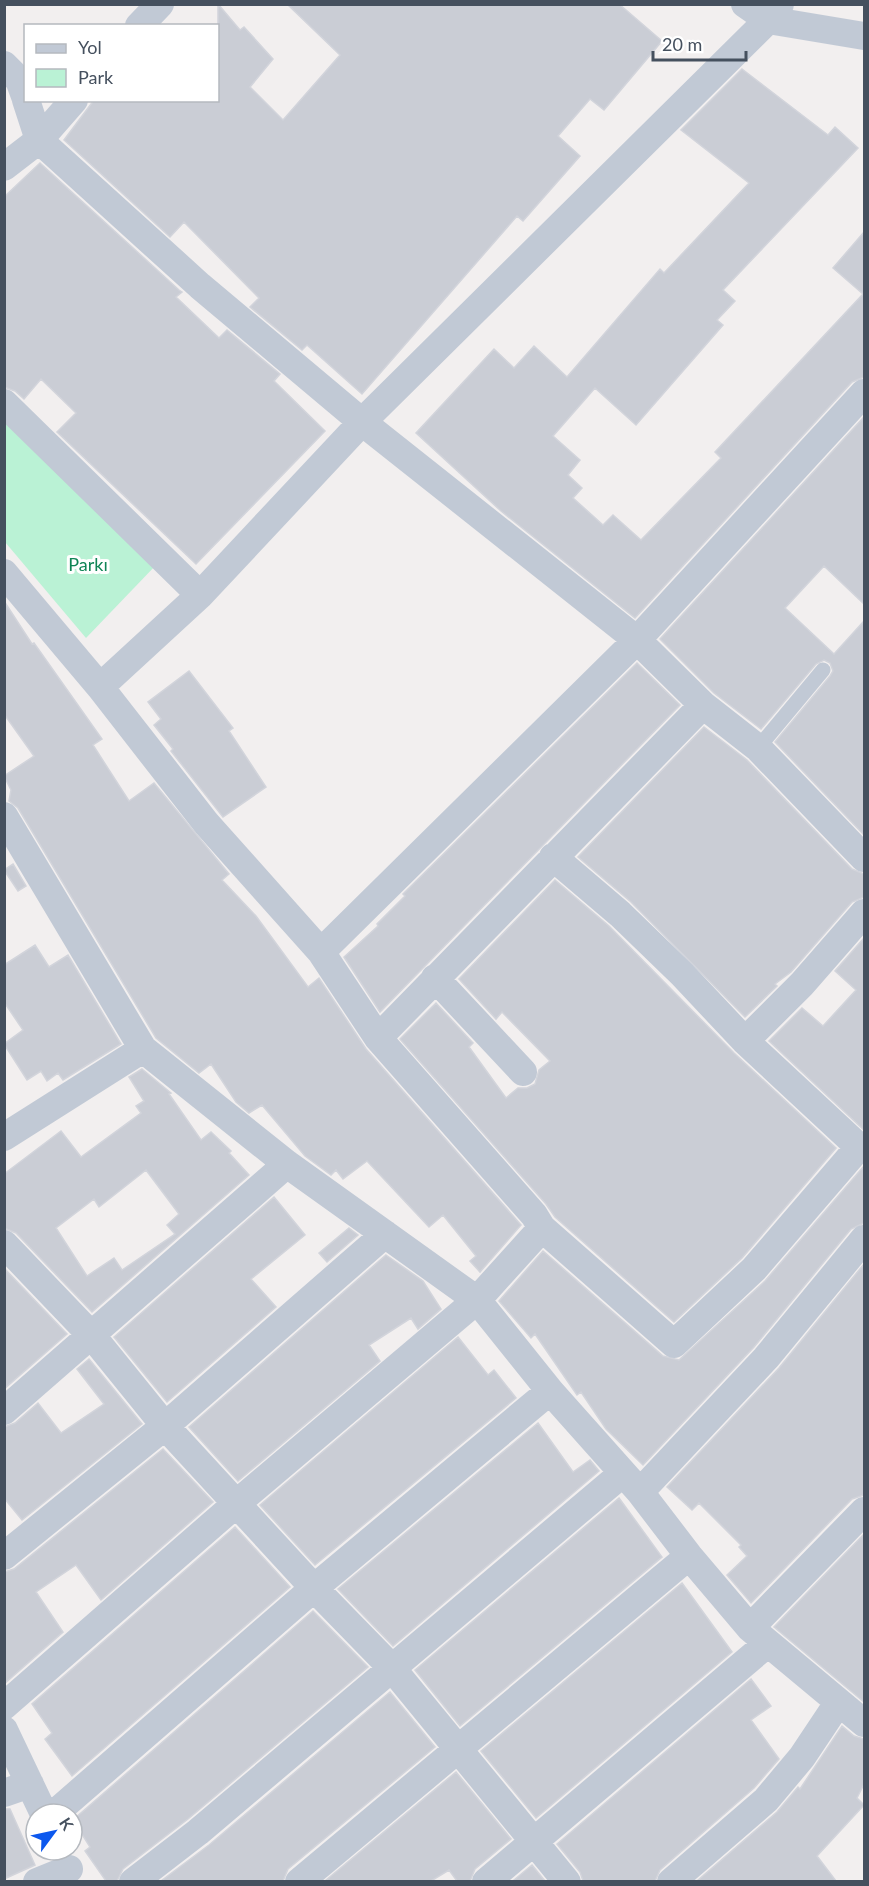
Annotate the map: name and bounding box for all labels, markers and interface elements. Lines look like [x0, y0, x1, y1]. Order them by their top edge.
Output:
legend [24, 24, 219, 102]
scale bar [653, 24, 746, 62]
text: 20 m [662, 33, 702, 55]
text: Yol [78, 36, 102, 58]
text: Park [78, 66, 114, 88]
park label: Parkı [68, 553, 108, 575]
north arrow [24, 1802, 84, 1862]
text: K [56, 1814, 79, 1834]

